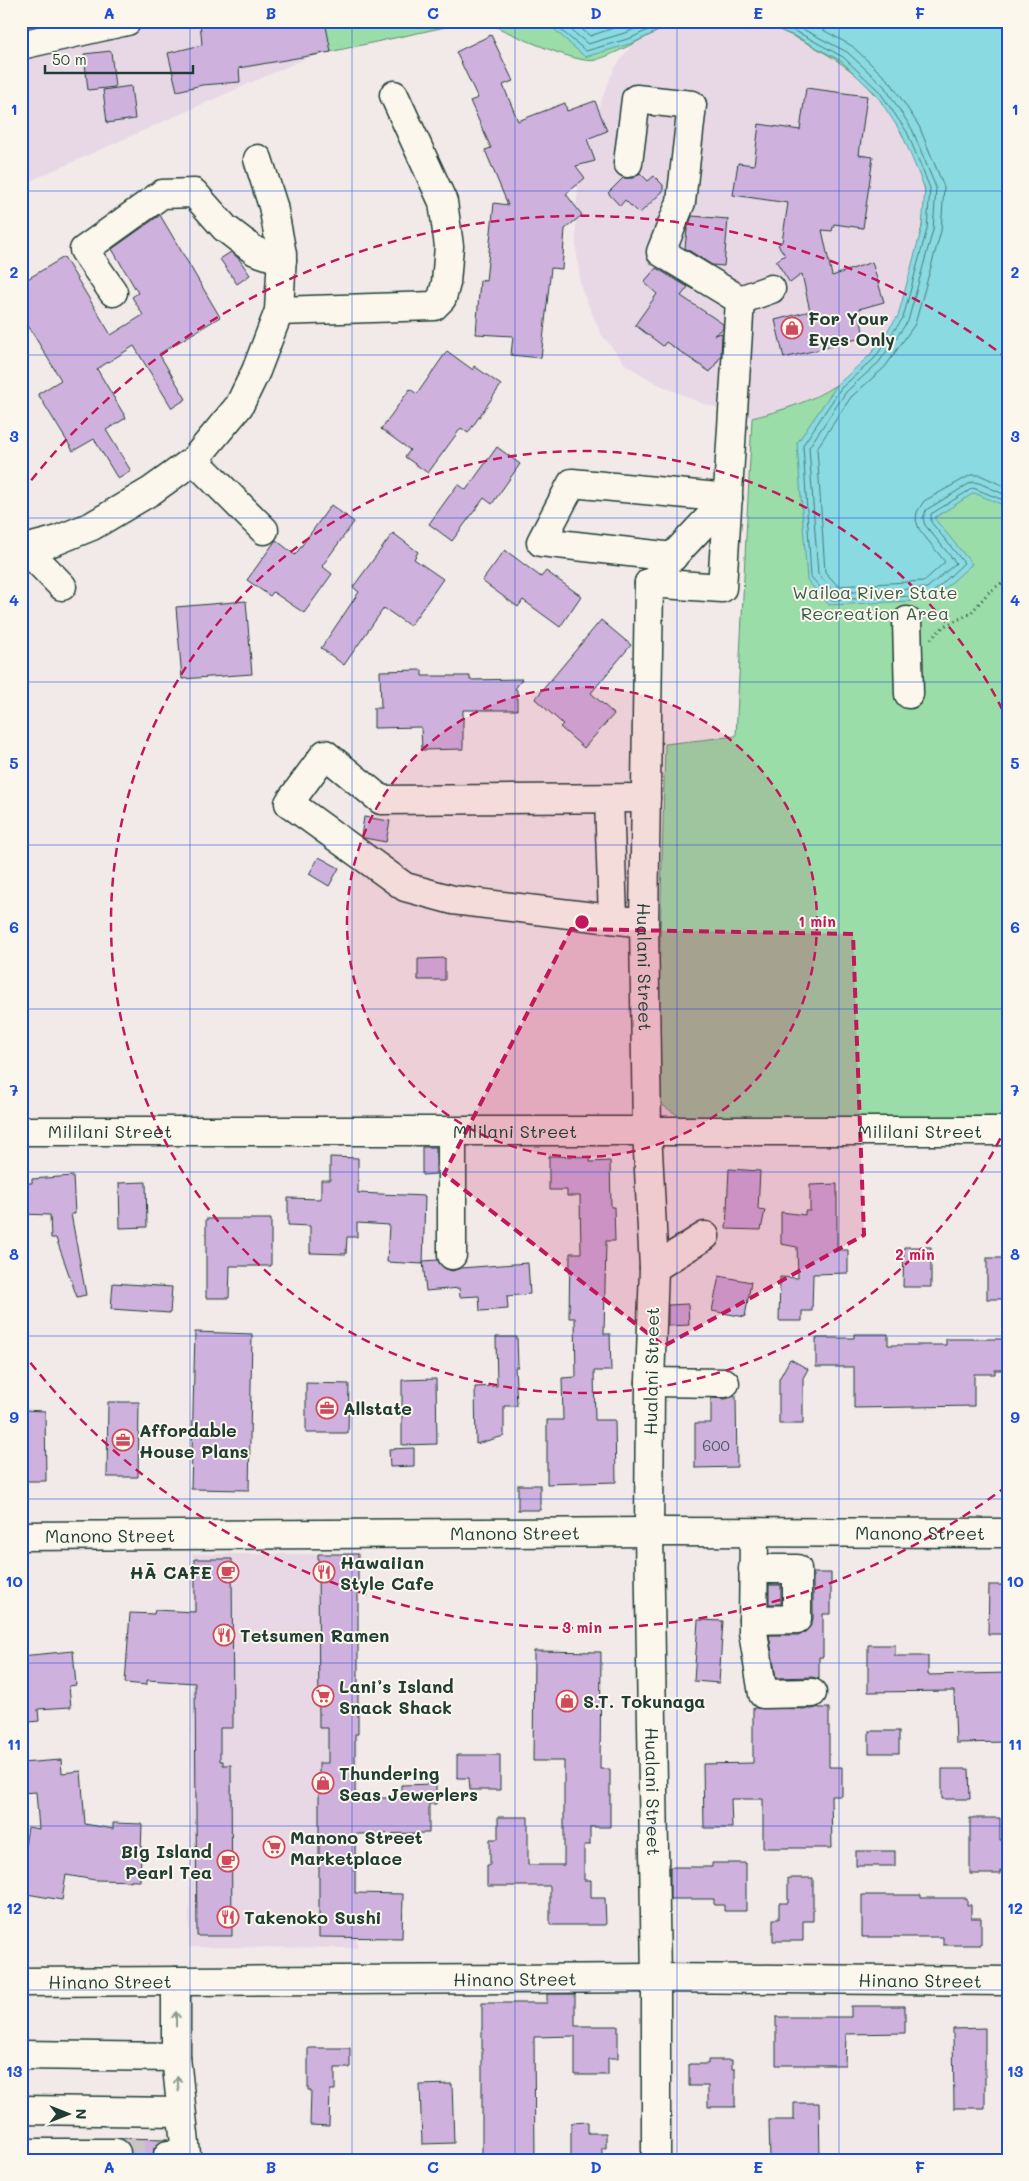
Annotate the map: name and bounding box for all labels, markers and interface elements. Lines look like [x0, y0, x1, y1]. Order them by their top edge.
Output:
text: A [103, 2, 115, 23]
text: B [266, 2, 276, 23]
text: C [427, 2, 439, 23]
text: D [590, 2, 602, 23]
text: E [753, 2, 763, 23]
text: F [915, 2, 925, 23]
scale bar [45, 42, 192, 74]
text: 50 m [52, 49, 87, 69]
text: 1 [10, 98, 18, 119]
text: 1 [1011, 98, 1019, 119]
text: 2 [10, 261, 19, 282]
text: 2 [1011, 261, 1020, 282]
place label: For Your Eyes Only [808, 306, 895, 351]
shop icon: For Your Eyes Only [780, 316, 804, 340]
text: 3 [9, 425, 19, 446]
text: 3 [1010, 425, 1020, 446]
park label: Wailoa River State Recreation Area [792, 580, 958, 625]
text: 4 [9, 589, 19, 610]
text: 4 [1010, 589, 1020, 610]
text: 5 [9, 752, 19, 773]
text: 5 [1010, 752, 1020, 773]
street label: Hualani Street [632, 903, 658, 1031]
text: 1 min [798, 911, 836, 931]
centre of rings [573, 913, 591, 931]
text: 6 [9, 916, 19, 937]
text: 6 [1010, 916, 1020, 937]
text: 7 [10, 1079, 19, 1100]
text: 7 [1011, 1079, 1020, 1100]
street label: Mililani Street [48, 1119, 172, 1143]
street label: Mililani Street [453, 1119, 577, 1143]
street label: Mililani Street [858, 1119, 982, 1143]
text: 8 [9, 1243, 19, 1264]
text: 8 [1010, 1243, 1020, 1264]
text: 2 min [895, 1244, 935, 1264]
street label: Hualani Street [638, 1307, 664, 1435]
office icon: Allstate [315, 1396, 339, 1420]
place label: Allstate [343, 1396, 412, 1420]
text: 9 [9, 1406, 19, 1427]
text: 9 [1010, 1406, 1020, 1427]
place label: Affordable House Plans [139, 1418, 249, 1463]
office icon: Affordable House Plans [111, 1428, 135, 1452]
house number: 600 [702, 1435, 730, 1455]
street label: Manono Street [450, 1520, 580, 1545]
street label: Manono Street [855, 1521, 985, 1545]
street label: Manono Street [45, 1523, 175, 1548]
place label: Hawaiian Style Cafe [340, 1550, 434, 1595]
place label: HĀ CAFE [130, 1560, 212, 1584]
cafe icon: HĀ CAFE [216, 1560, 240, 1584]
restaurant icon: Hawaiian Style Cafe [312, 1560, 336, 1584]
text: 10 [5, 1570, 23, 1591]
text: 10 [1006, 1570, 1024, 1591]
text: 3 min [562, 1617, 602, 1637]
restaurant icon: Tetsumen Ramen [212, 1623, 236, 1647]
place label: Tetsumen Ramen [240, 1623, 389, 1647]
place label: Lani’s Island Snack Shack [339, 1674, 454, 1719]
supermarket icon: Lani’s Island Snack Shack [311, 1684, 335, 1708]
shop icon: S.T. Tokunaga [555, 1689, 579, 1713]
place label: S.T. Tokunaga [583, 1689, 705, 1713]
street label: Hualani Street [640, 1727, 666, 1856]
text: 11 [7, 1733, 21, 1754]
text: 11 [1008, 1733, 1022, 1754]
place label: Thundering Seas Jewerlers [339, 1761, 478, 1806]
shop icon: Thundering Seas Jewerlers [311, 1771, 335, 1795]
place label: Manono Street Marketplace [290, 1825, 423, 1870]
supermarket icon: Manono Street Marketplace [262, 1835, 286, 1859]
place label: Big Island Pearl Tea [121, 1839, 212, 1884]
cafe icon: Big Island Pearl Tea [216, 1849, 240, 1873]
text: 12 [6, 1897, 22, 1918]
text: 12 [1007, 1897, 1023, 1918]
restaurant icon: Takenoko Sushi [216, 1905, 240, 1929]
place label: Takenoko Sushi [244, 1905, 382, 1929]
street label: Hinano Street [453, 1967, 577, 1991]
street label: Hinano Street [858, 1968, 982, 1993]
street label: Hinano Street [48, 1969, 172, 1994]
one-way arrow [171, 2011, 181, 2028]
text: 13 [6, 2060, 23, 2081]
text: 13 [1007, 2060, 1024, 2081]
one-way arrow [174, 2077, 183, 2093]
north arrow [42, 2088, 92, 2138]
text: N [72, 2109, 91, 2119]
text: A [103, 2156, 115, 2177]
text: B [266, 2156, 276, 2177]
text: C [427, 2156, 439, 2177]
text: D [590, 2156, 602, 2177]
text: E [753, 2156, 763, 2177]
text: F [915, 2156, 925, 2177]

